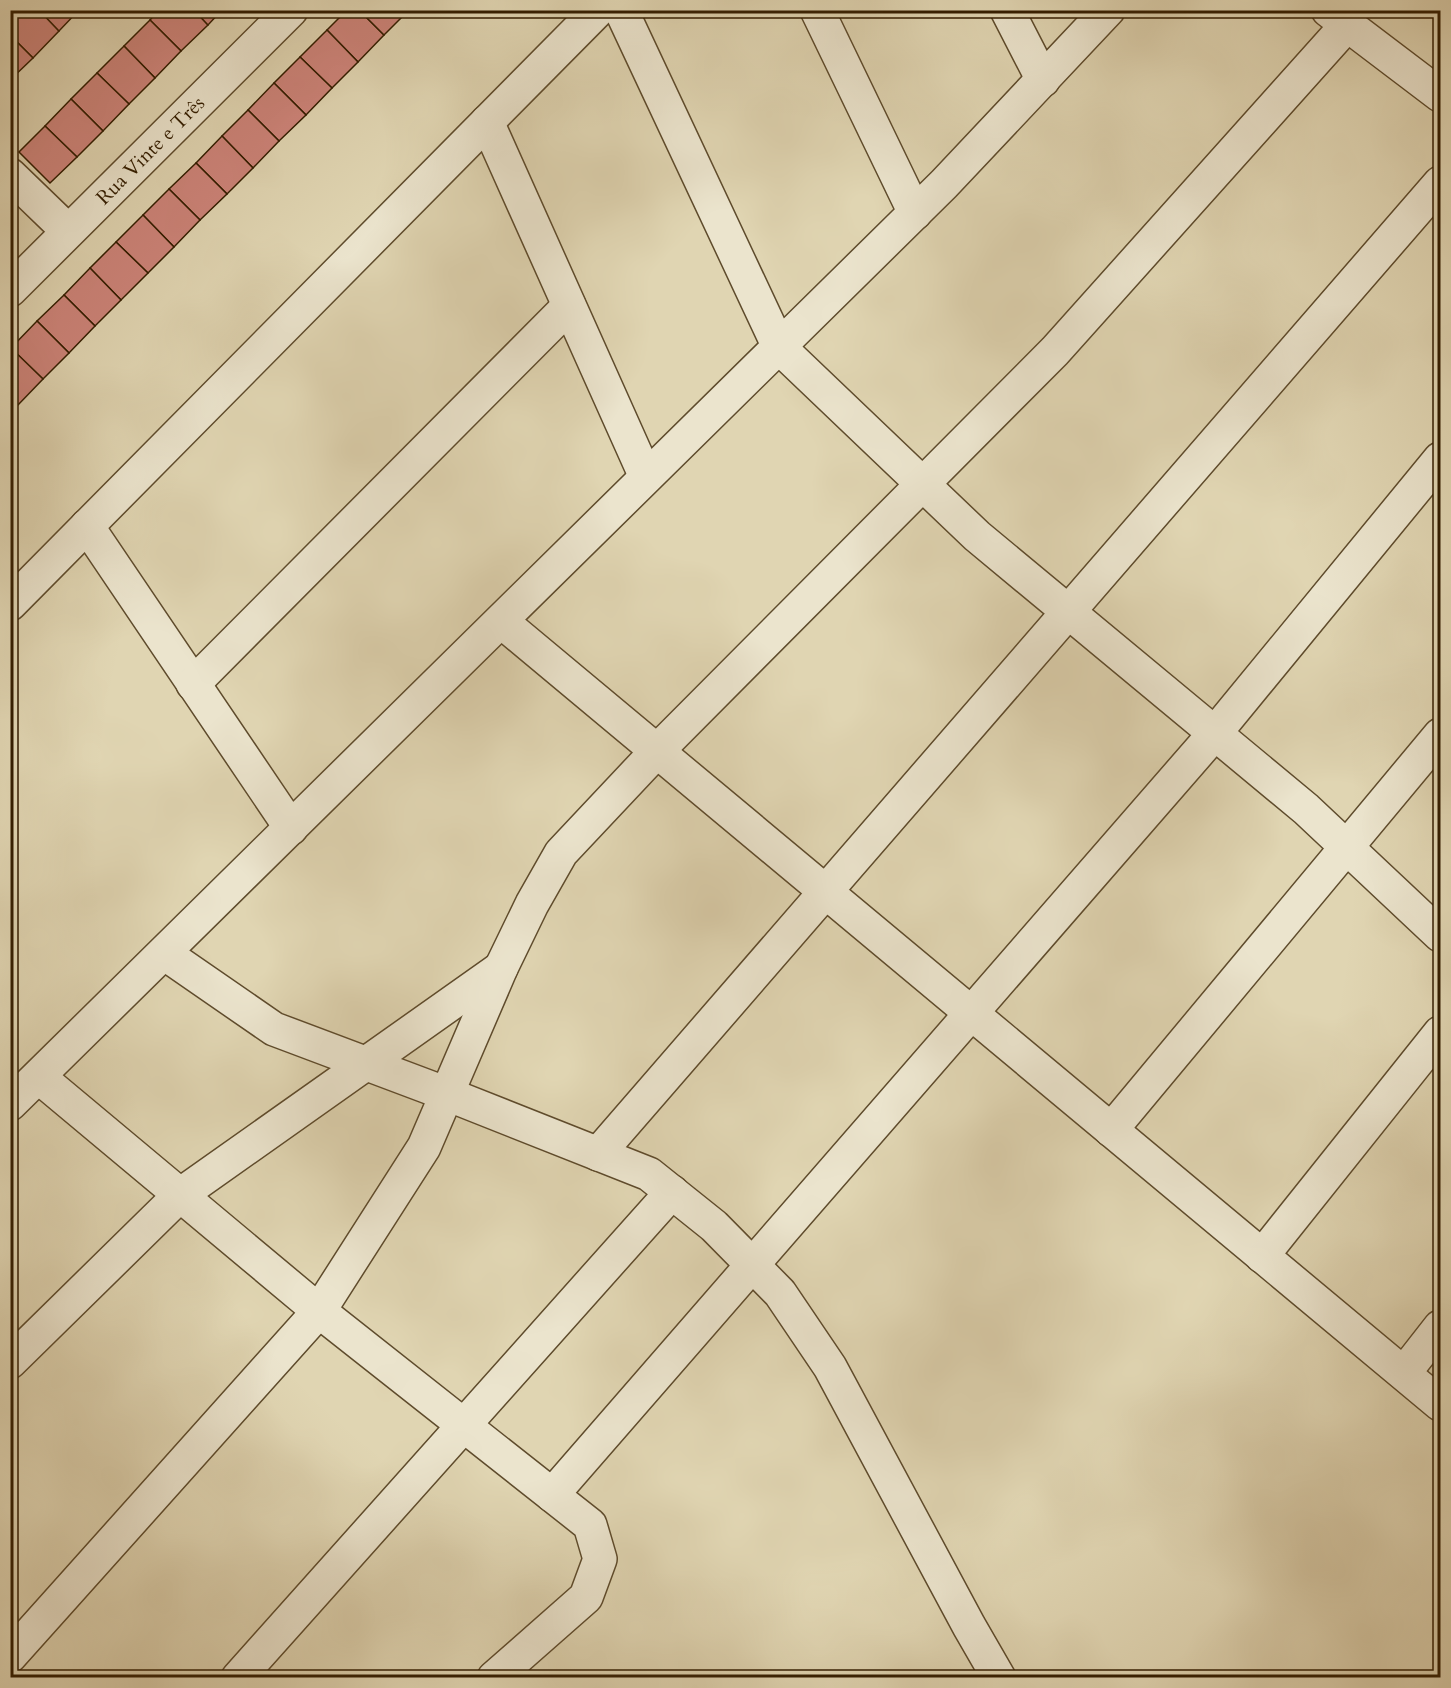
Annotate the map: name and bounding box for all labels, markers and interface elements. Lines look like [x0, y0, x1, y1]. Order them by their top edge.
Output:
street label: Rua Vinte e Três [90, 90, 211, 211]

